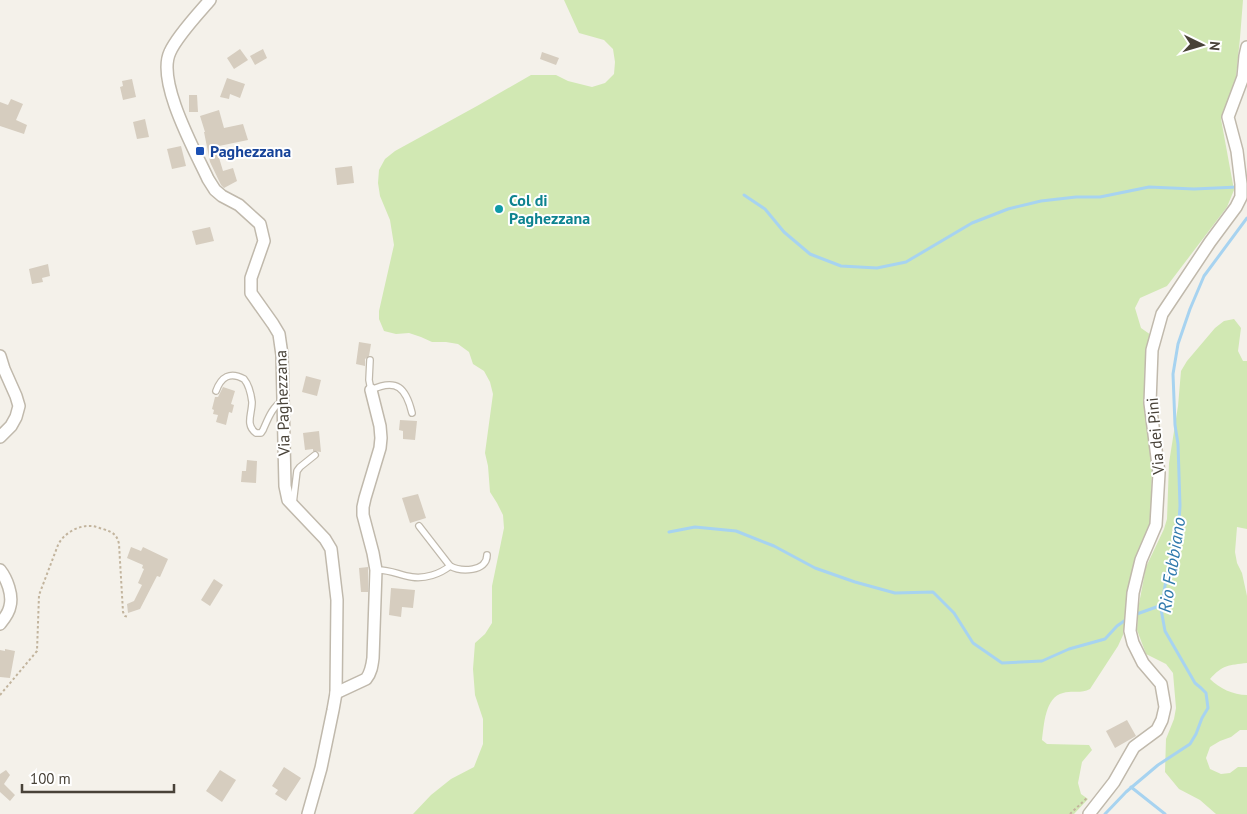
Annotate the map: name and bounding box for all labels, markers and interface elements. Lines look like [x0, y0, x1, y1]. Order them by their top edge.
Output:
north arrow [1177, 20, 1227, 70]
text: N [1206, 41, 1224, 52]
place label: Paghezzana [210, 141, 291, 161]
marker: Paghezzana [194, 145, 206, 157]
place label: Col di Paghezzana [509, 190, 590, 228]
marker: Col di Paghezzana [493, 203, 505, 215]
street label: Via Paghezzana [270, 350, 294, 457]
street label: Via dei Pini [1142, 397, 1168, 476]
water label: Rio Fabbiano [1153, 515, 1190, 614]
scale bar [22, 762, 175, 794]
text: 100 m [30, 769, 71, 788]

